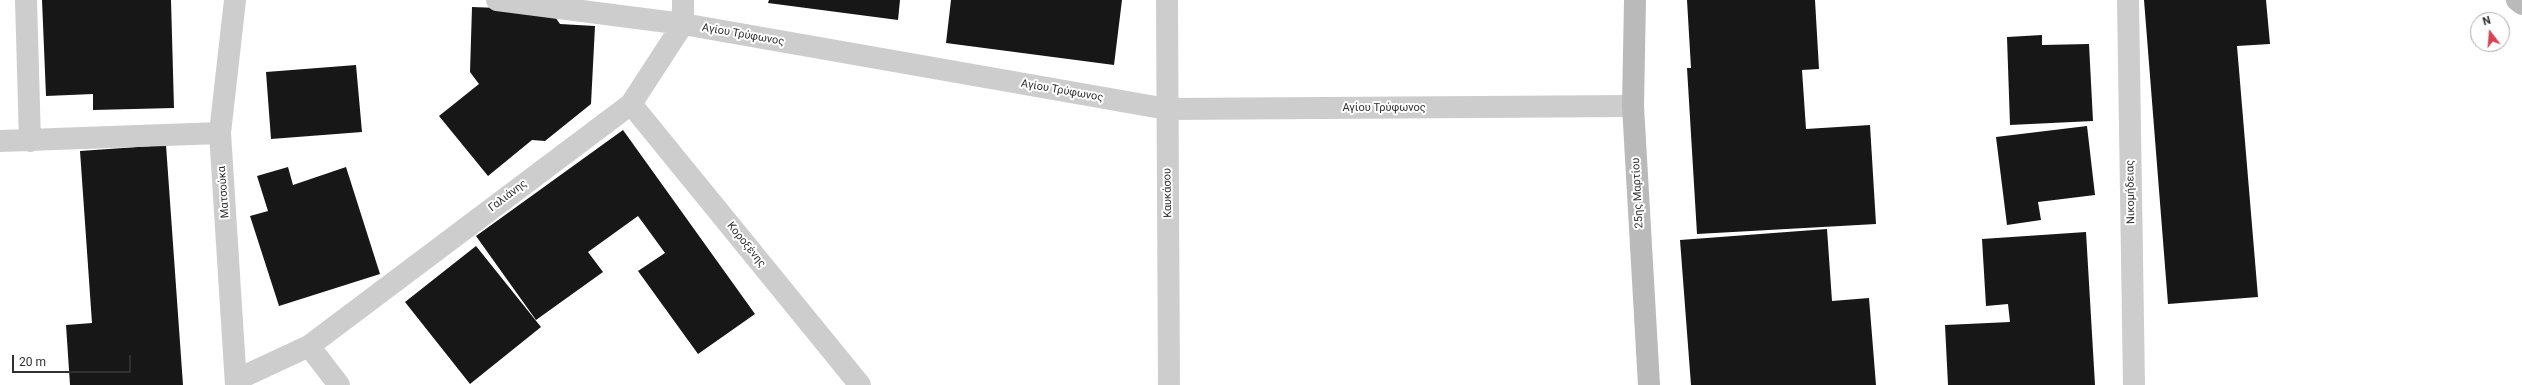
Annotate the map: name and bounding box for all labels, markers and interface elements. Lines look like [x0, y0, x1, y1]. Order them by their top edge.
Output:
north arrow [2470, 12, 2510, 52]
text: N [2481, 14, 2492, 28]
street label: Αγίου Τρύφωνος [701, 21, 785, 49]
street label: Αγίου Τρύφωνος [1020, 77, 1104, 105]
street label: Αγίου Τρύφωνος [1342, 101, 1426, 115]
street label: 25ης Μαρτίου [1630, 157, 1646, 229]
street label: Νικομήδειας [2124, 160, 2138, 224]
street label: Ματσούκα [216, 165, 232, 219]
street label: Καυκάσου [1161, 168, 1175, 218]
street label: Γαλιάνης [486, 177, 530, 215]
street label: Κοροξένης [724, 220, 768, 270]
scale bar [14, 347, 133, 373]
text: 20 m [19, 355, 46, 369]

